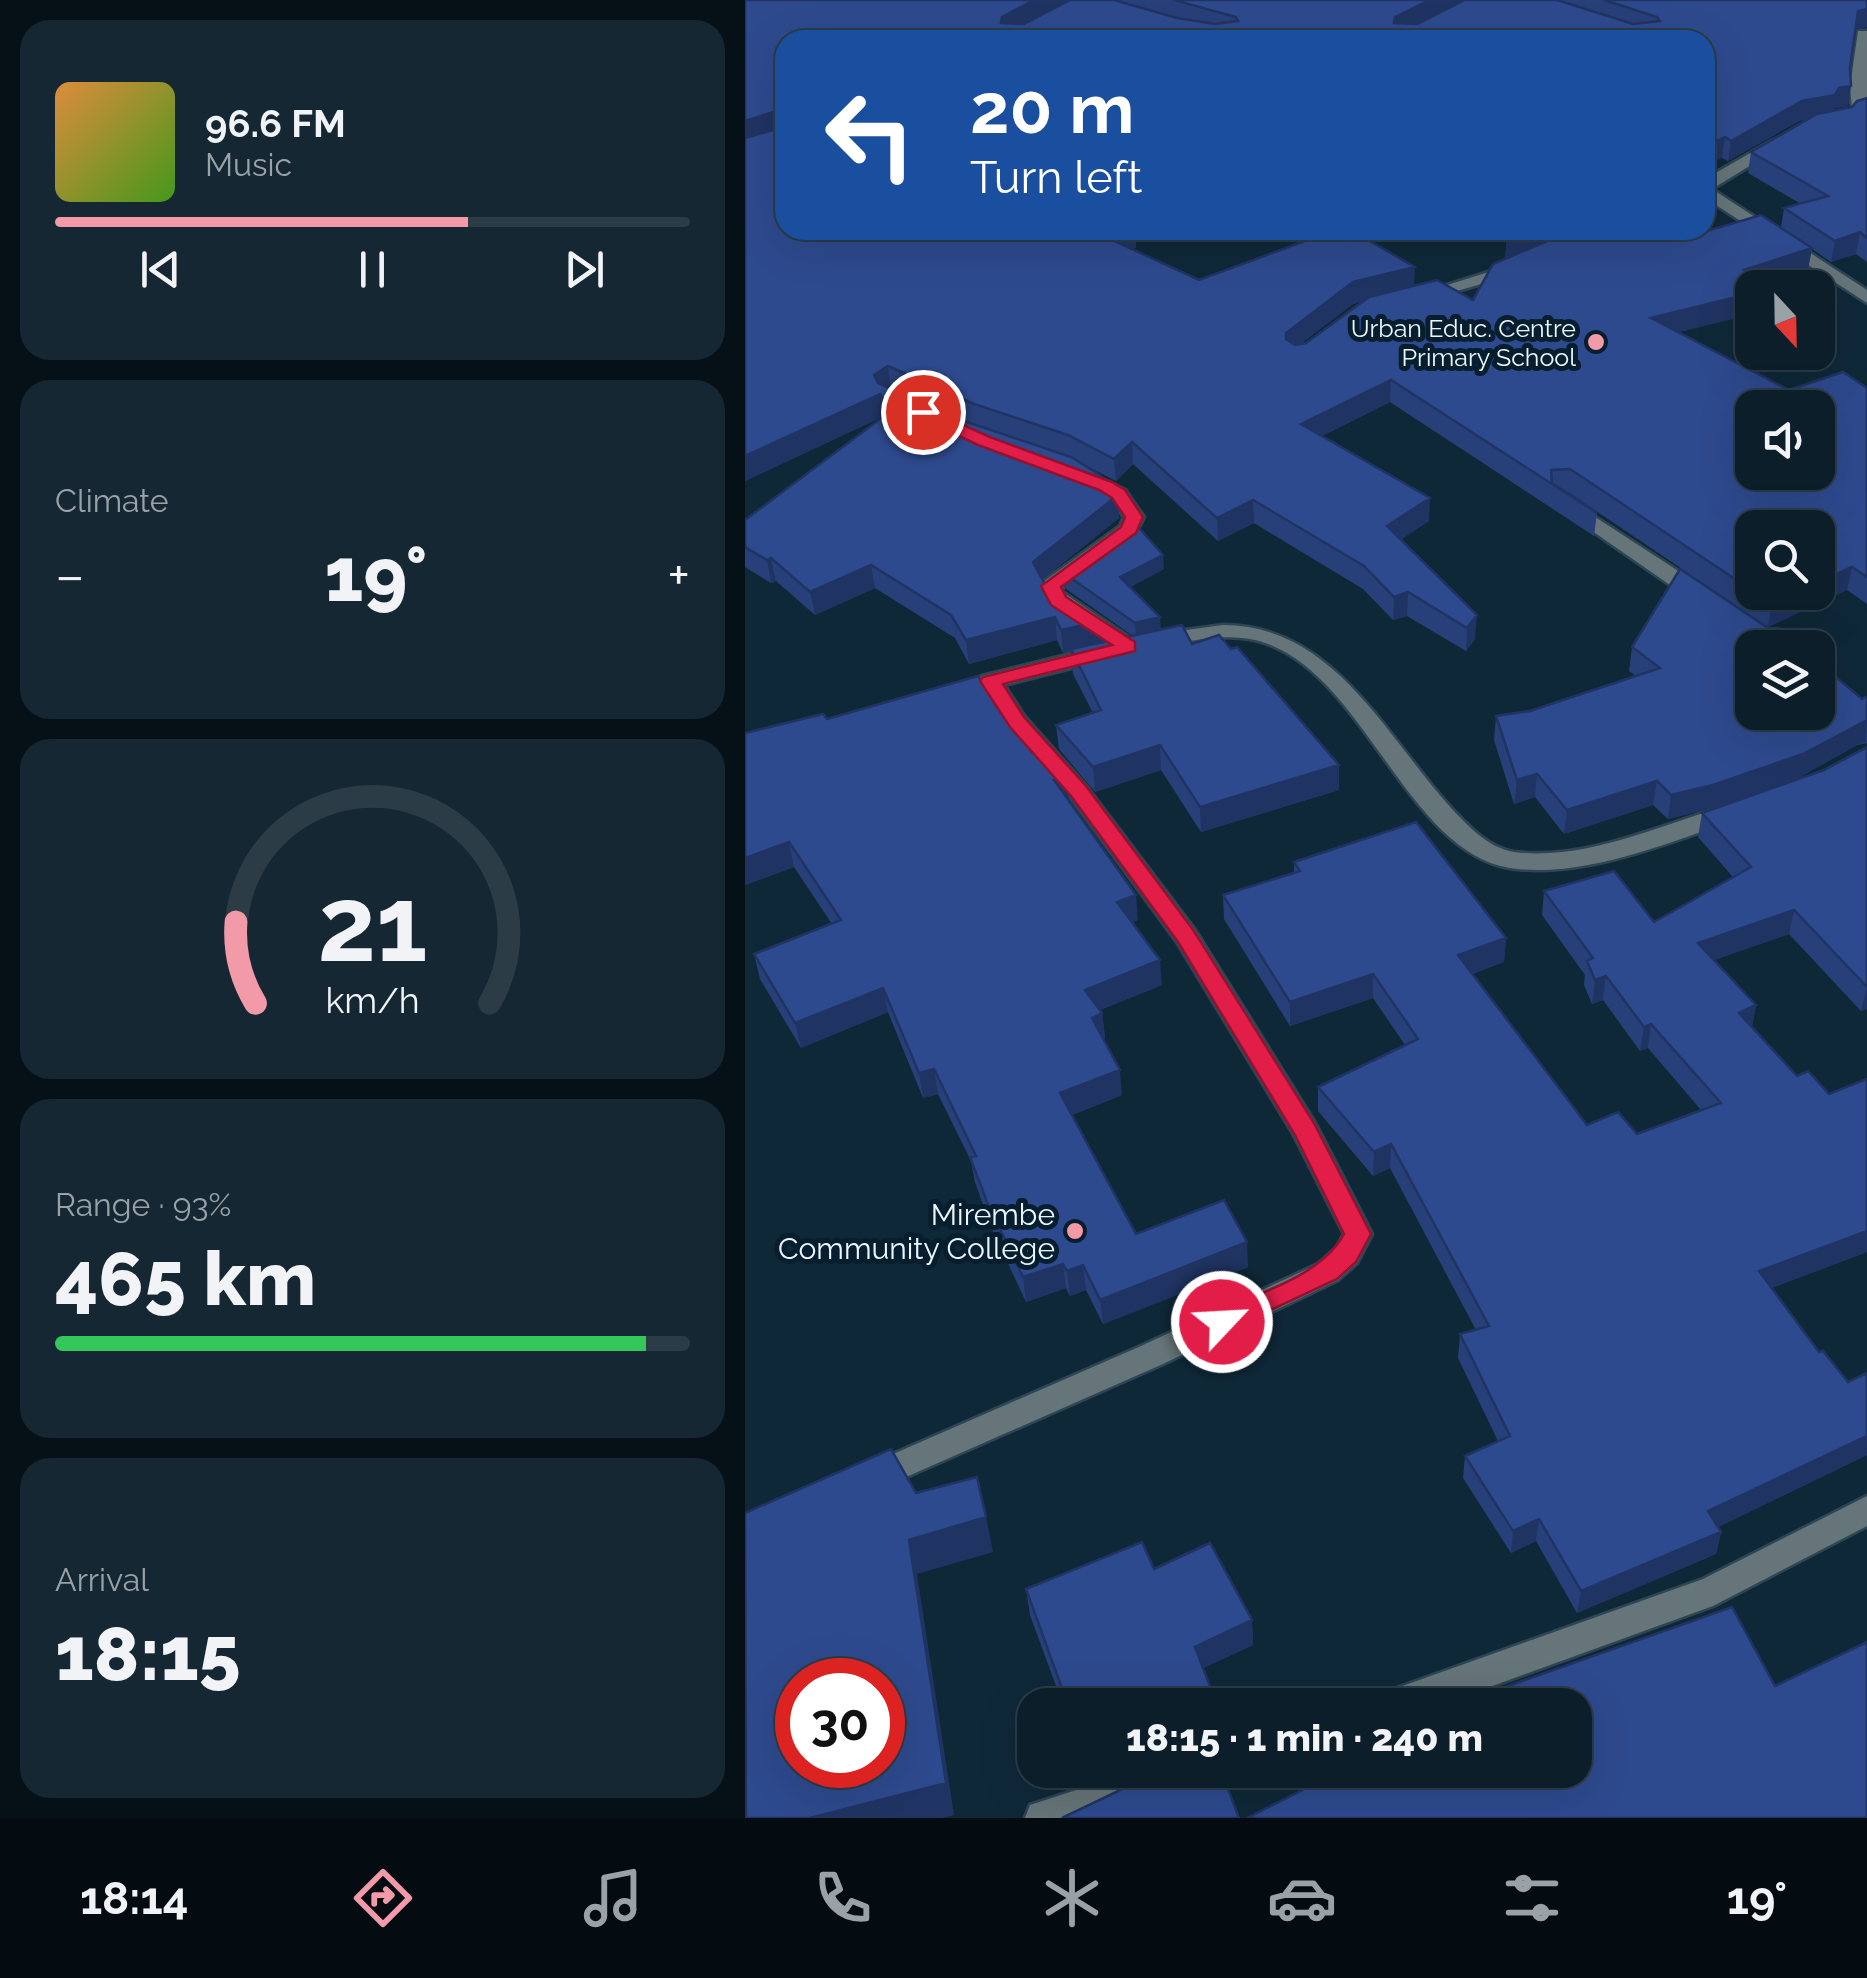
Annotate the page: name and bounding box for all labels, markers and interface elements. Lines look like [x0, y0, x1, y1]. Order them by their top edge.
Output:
text: 20 m [970, 67, 1134, 149]
icon: left [805, 70, 935, 200]
text: 96.6 FM [205, 101, 346, 146]
text: Music [205, 146, 292, 183]
text: Turn left [970, 151, 1142, 204]
icon: previous [133, 242, 188, 297]
icon: pause [345, 242, 400, 297]
icon: next [557, 242, 612, 297]
north arrow [1735, 270, 1835, 370]
map controls [1735, 270, 1835, 730]
place label: Urban Educ. Centre Primary School [1351, 313, 1576, 372]
marker: Urban Educ. Centre Primary School [1585, 331, 1607, 353]
pin [881, 370, 966, 455]
icon: arrive [896, 385, 951, 440]
button: sound [1735, 390, 1835, 490]
text: Climate [55, 482, 169, 519]
button: search [1735, 510, 1835, 610]
text: 19° [324, 530, 427, 619]
text: − [55, 543, 85, 608]
text: + [667, 543, 690, 608]
button: layers [1735, 630, 1835, 730]
text: 21 [317, 863, 428, 985]
text: km/h [325, 979, 420, 1021]
text: Range · 93% [55, 1186, 231, 1223]
place label: Mirembe Community College [778, 1197, 1055, 1266]
marker: Mirembe Community College [1064, 1220, 1086, 1242]
text: 465 km [55, 1234, 316, 1323]
position arrow [1170, 1270, 1274, 1374]
text: Arrival [55, 1561, 149, 1598]
text: 18:15 [55, 1609, 241, 1698]
speed limit sign: 30 [775, 1658, 905, 1788]
text: 18:15 · 1 min · 240 m [1126, 1715, 1483, 1760]
icon: directions [348, 1863, 418, 1933]
icon: music [578, 1863, 648, 1933]
icon: phone [808, 1863, 878, 1933]
icon: climate [1037, 1863, 1107, 1933]
icon: car [1267, 1863, 1337, 1933]
icon: filters [1497, 1863, 1567, 1933]
text: 18:14 [80, 1872, 188, 1925]
text: 19° [1727, 1872, 1787, 1925]

